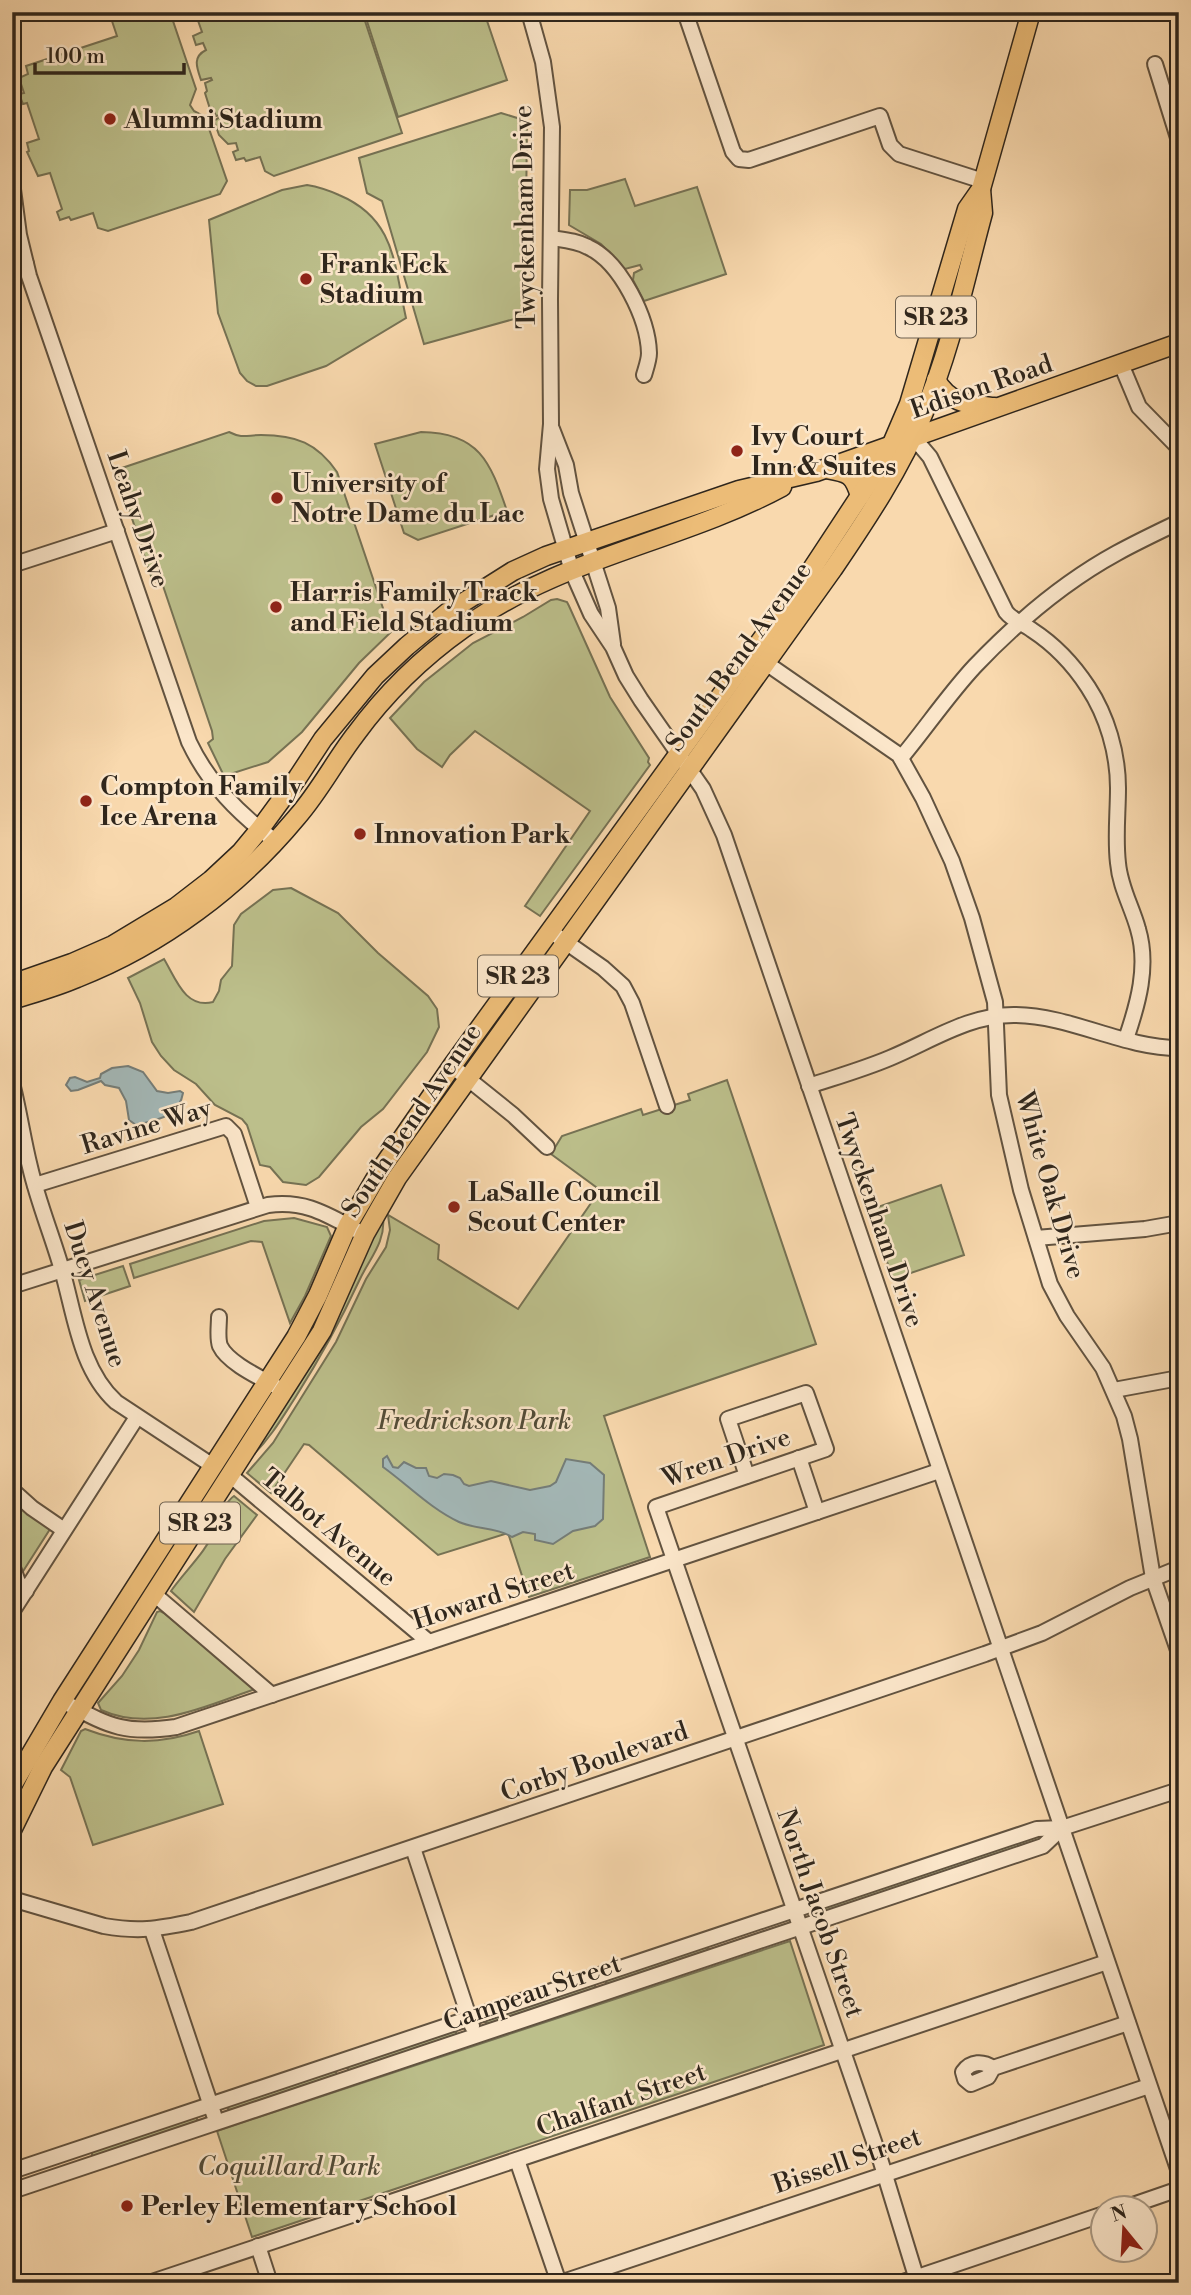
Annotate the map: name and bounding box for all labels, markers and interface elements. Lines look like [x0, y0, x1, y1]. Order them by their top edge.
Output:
scale bar [35, 32, 184, 76]
text: 100 m [46, 44, 105, 70]
place label: Alumni Stadium [123, 104, 323, 136]
street label: Twyckenham Drive [507, 105, 543, 329]
marker: Alumni Stadium [102, 111, 118, 127]
place label: Frank Eck Stadium [320, 249, 449, 311]
marker: Frank Eck Stadium [298, 271, 314, 287]
road number: SR 23 [896, 296, 976, 338]
street label: Edison Road [906, 348, 1057, 426]
place label: Ivy Court Inn & Suites [751, 421, 896, 483]
marker: Ivy Court Inn & Suites [729, 443, 745, 459]
street label: Leahy Drive [100, 447, 176, 592]
place label: University of Notre Dame du Lac [291, 468, 525, 530]
marker: University of Notre Dame du Lac [269, 490, 285, 506]
street label: South Bend Avenue [659, 555, 819, 758]
place label: Harris Family Track and Field Stadium [290, 577, 539, 639]
marker: Harris Family Track and Field Stadium [268, 599, 284, 615]
place label: Compton Family Ice Arena [100, 771, 303, 833]
marker: Compton Family Ice Arena [78, 793, 94, 809]
place label: Innovation Park [374, 819, 571, 851]
marker: Innovation Park [352, 826, 368, 842]
road number: SR 23 [478, 956, 558, 996]
street label: South Bend Avenue [335, 1017, 489, 1224]
street label: White Oak Drive [1008, 1087, 1092, 1283]
street label: Ravine Way [77, 1092, 216, 1162]
street label: Twyckenham Drive [827, 1109, 931, 1331]
place label: LaSalle Council Scout Center [468, 1177, 660, 1239]
marker: LaSalle Council Scout Center [446, 1199, 462, 1215]
street label: Duey Avenue [56, 1217, 134, 1371]
park label: Fredrickson Park [377, 1405, 571, 1437]
street label: Wren Drive [657, 1421, 795, 1495]
street label: Talbot Avenue [254, 1462, 403, 1594]
road number: SR 23 [160, 1503, 240, 1544]
street label: Howard Street [408, 1555, 578, 1637]
street label: Corby Boulevard [496, 1715, 693, 1809]
street label: North Jacob Street [769, 1805, 871, 2022]
street label: Campeau Street [439, 1948, 625, 2038]
street label: Chalfant Street [532, 2056, 710, 2144]
street label: Bissell Street [768, 2121, 925, 2201]
park label: Coquillard Park [197, 2151, 381, 2183]
place label: Perley Elementary School [141, 2191, 457, 2223]
north arrow [1090, 2194, 1160, 2264]
marker: Perley Elementary School [119, 2198, 135, 2214]
text: N [1108, 2200, 1130, 2228]

